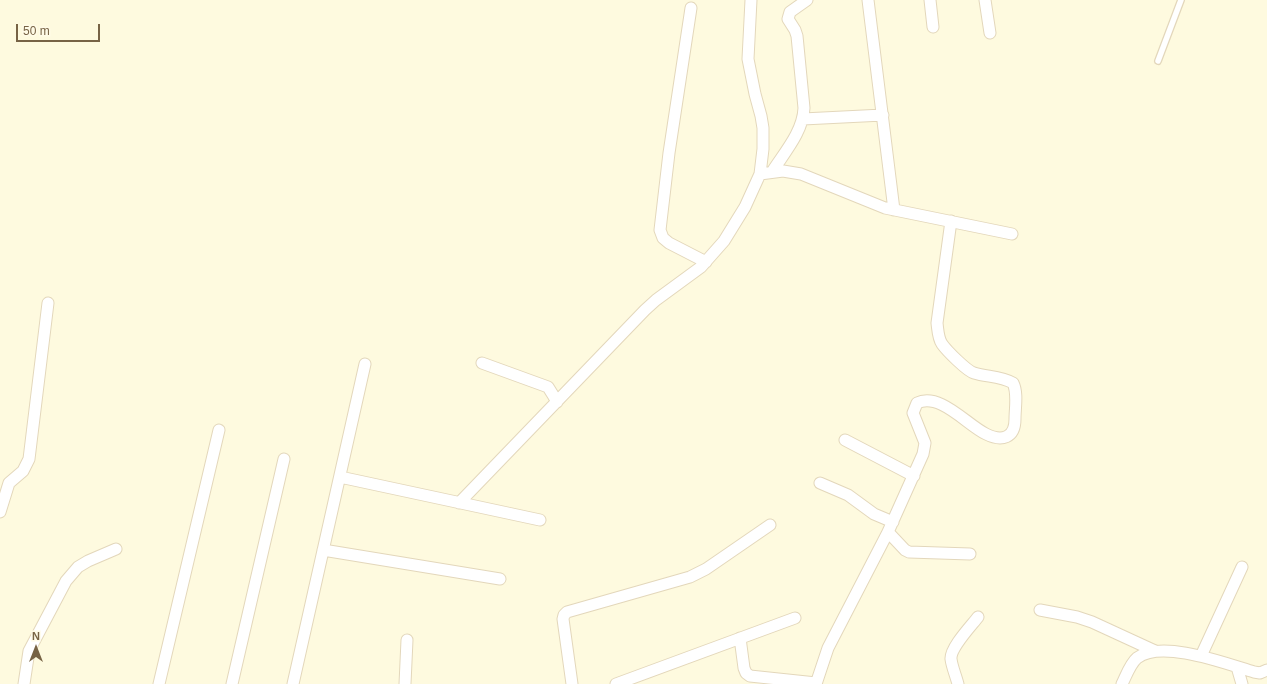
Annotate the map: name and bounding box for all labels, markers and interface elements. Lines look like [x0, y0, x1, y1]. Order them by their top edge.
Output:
scale bar [18, 16, 102, 42]
text: 50 m [23, 24, 50, 38]
north arrow [16, 628, 56, 668]
text: N [32, 630, 40, 642]

